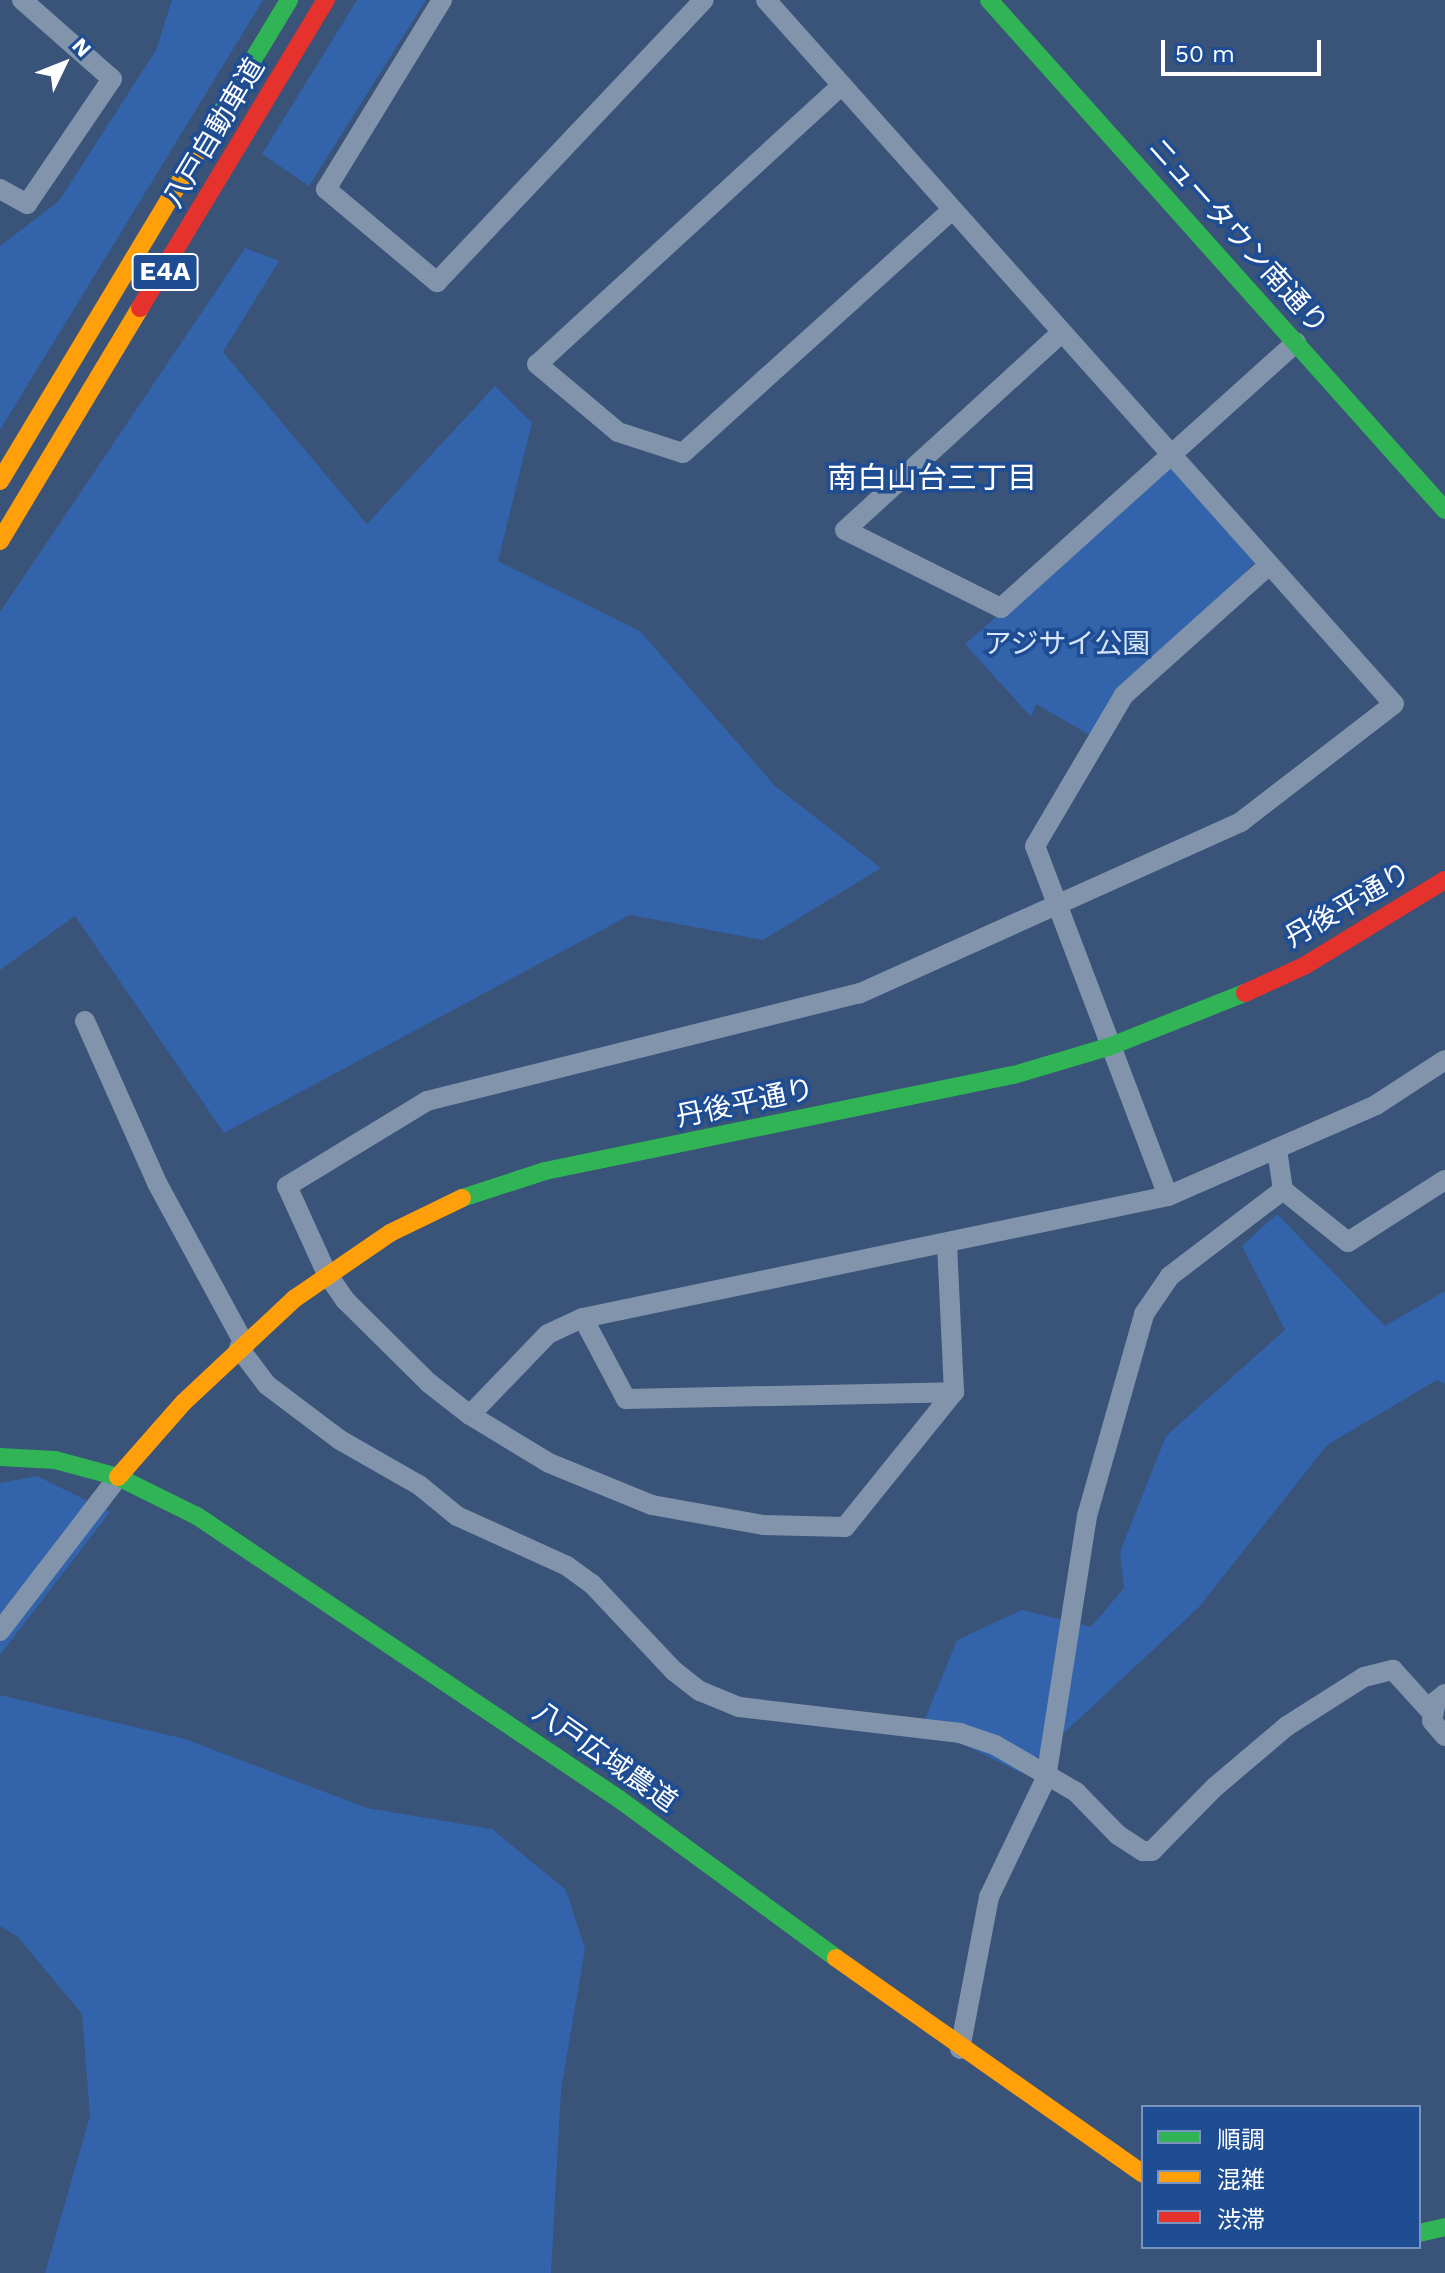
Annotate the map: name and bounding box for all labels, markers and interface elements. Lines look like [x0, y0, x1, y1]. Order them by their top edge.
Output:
north arrow [24, 24, 104, 104]
scale bar [1165, 24, 1325, 74]
text: N [67, 33, 97, 62]
text: 50 m [1175, 40, 1235, 68]
street label: 八戸自動車道 [156, 52, 272, 214]
street label: ニュータウン南通り [1141, 131, 1335, 341]
road number: E4A [131, 250, 199, 294]
district label: 南白山台三丁目 [827, 460, 1037, 496]
park label: アジサイ公園 [983, 627, 1151, 661]
street label: 丹後平通り [1279, 855, 1417, 955]
street label: 丹後平通り [673, 1072, 817, 1134]
street label: 八戸広域農道 [527, 1695, 683, 1819]
legend [1141, 2105, 1421, 2249]
text: 順調 [1217, 2126, 1265, 2154]
text: 混雑 [1217, 2166, 1265, 2194]
text: 渋滞 [1217, 2206, 1265, 2234]

